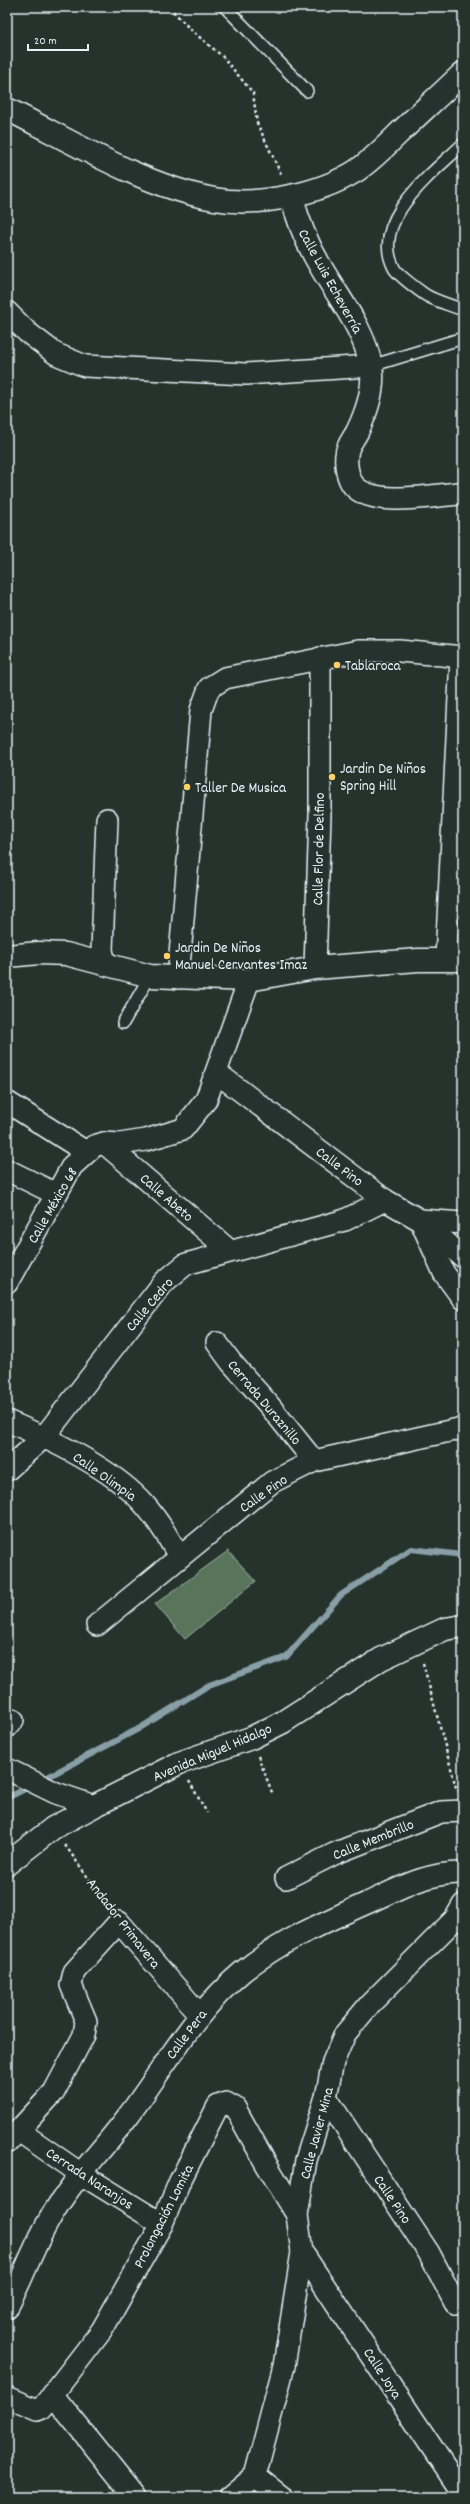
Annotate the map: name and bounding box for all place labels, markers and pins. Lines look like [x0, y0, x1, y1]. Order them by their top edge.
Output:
place label: Tablaroca [345, 656, 401, 678]
marker: Tablaroca [332, 660, 342, 670]
place label: Jardin De Niños Spring Hill [340, 759, 426, 798]
marker: Jardin De Niños Spring Hill [327, 772, 337, 782]
place label: Taller De Musica [195, 778, 287, 800]
marker: Taller De Musica [182, 782, 192, 792]
place label: Jardin De Niños Manuel Cervantes Imaz [175, 938, 307, 977]
marker: Jardin De Niños Manuel Cervantes Imaz [162, 951, 172, 961]

